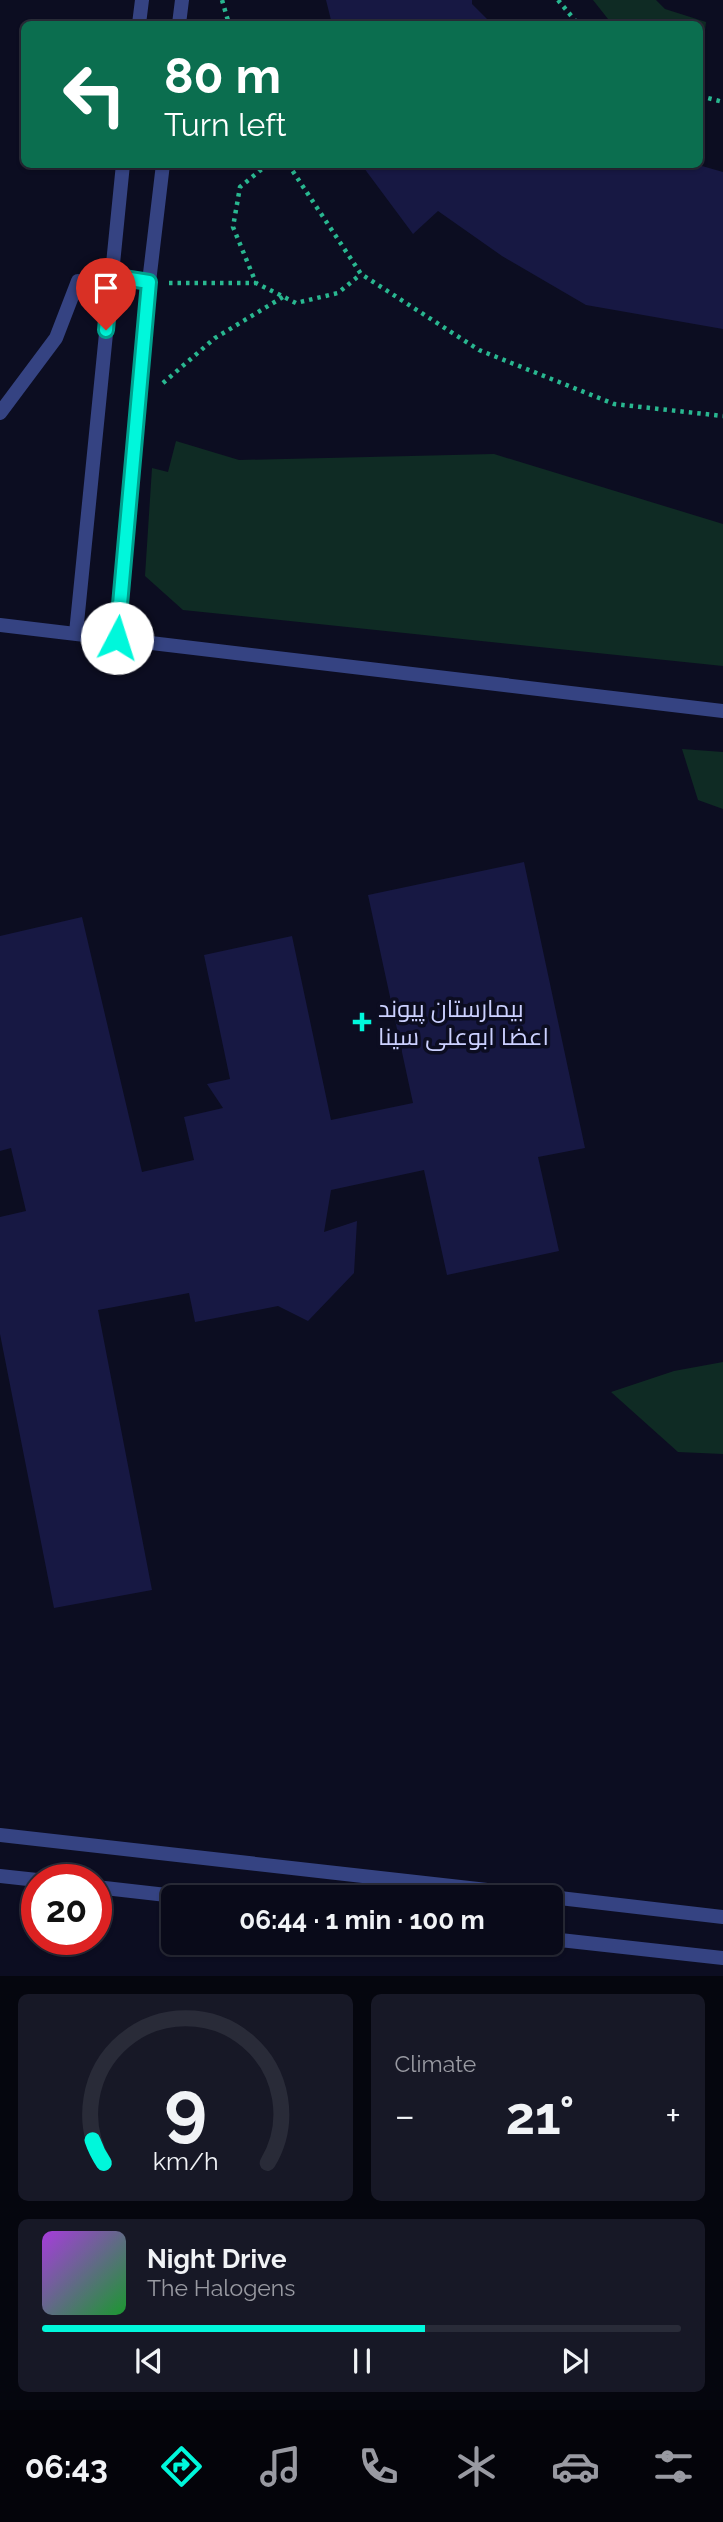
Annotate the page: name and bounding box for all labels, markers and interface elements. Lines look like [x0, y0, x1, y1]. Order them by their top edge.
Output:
text: 80 m [164, 47, 281, 104]
icon: left [49, 49, 140, 140]
text: Turn left [164, 106, 286, 143]
pin [76, 258, 136, 330]
icon: arrive [87, 269, 125, 307]
position arrow [80, 601, 154, 675]
place label: بیمارستان پیوند اعضا ابوعلی سینا [378, 994, 549, 1051]
marker: بیمارستان پیوند اعضا ابوعلی سینا [352, 1012, 372, 1032]
speed limit sign: 20 [21, 1864, 112, 1955]
text: 06:44 · 1 min · 100 m [239, 1905, 485, 1935]
text: Climate [395, 2050, 476, 2077]
text: 9 [164, 2066, 207, 2151]
text: 21° [506, 2085, 574, 2146]
text: − [395, 2093, 415, 2138]
text: + [665, 2093, 681, 2138]
text: km/h [152, 2146, 218, 2176]
text: Night Drive [147, 2244, 286, 2274]
text: The Halogens [147, 2274, 295, 2301]
icon: previous [130, 2342, 168, 2380]
icon: pause [343, 2342, 381, 2380]
icon: next [556, 2342, 594, 2380]
icon: directions [157, 2442, 206, 2491]
icon: music [256, 2442, 305, 2491]
icon: phone [354, 2442, 403, 2491]
icon: climate [452, 2442, 501, 2491]
icon: car [551, 2442, 600, 2491]
icon: filters [649, 2442, 698, 2491]
text: 06:43 [25, 2448, 108, 2485]

